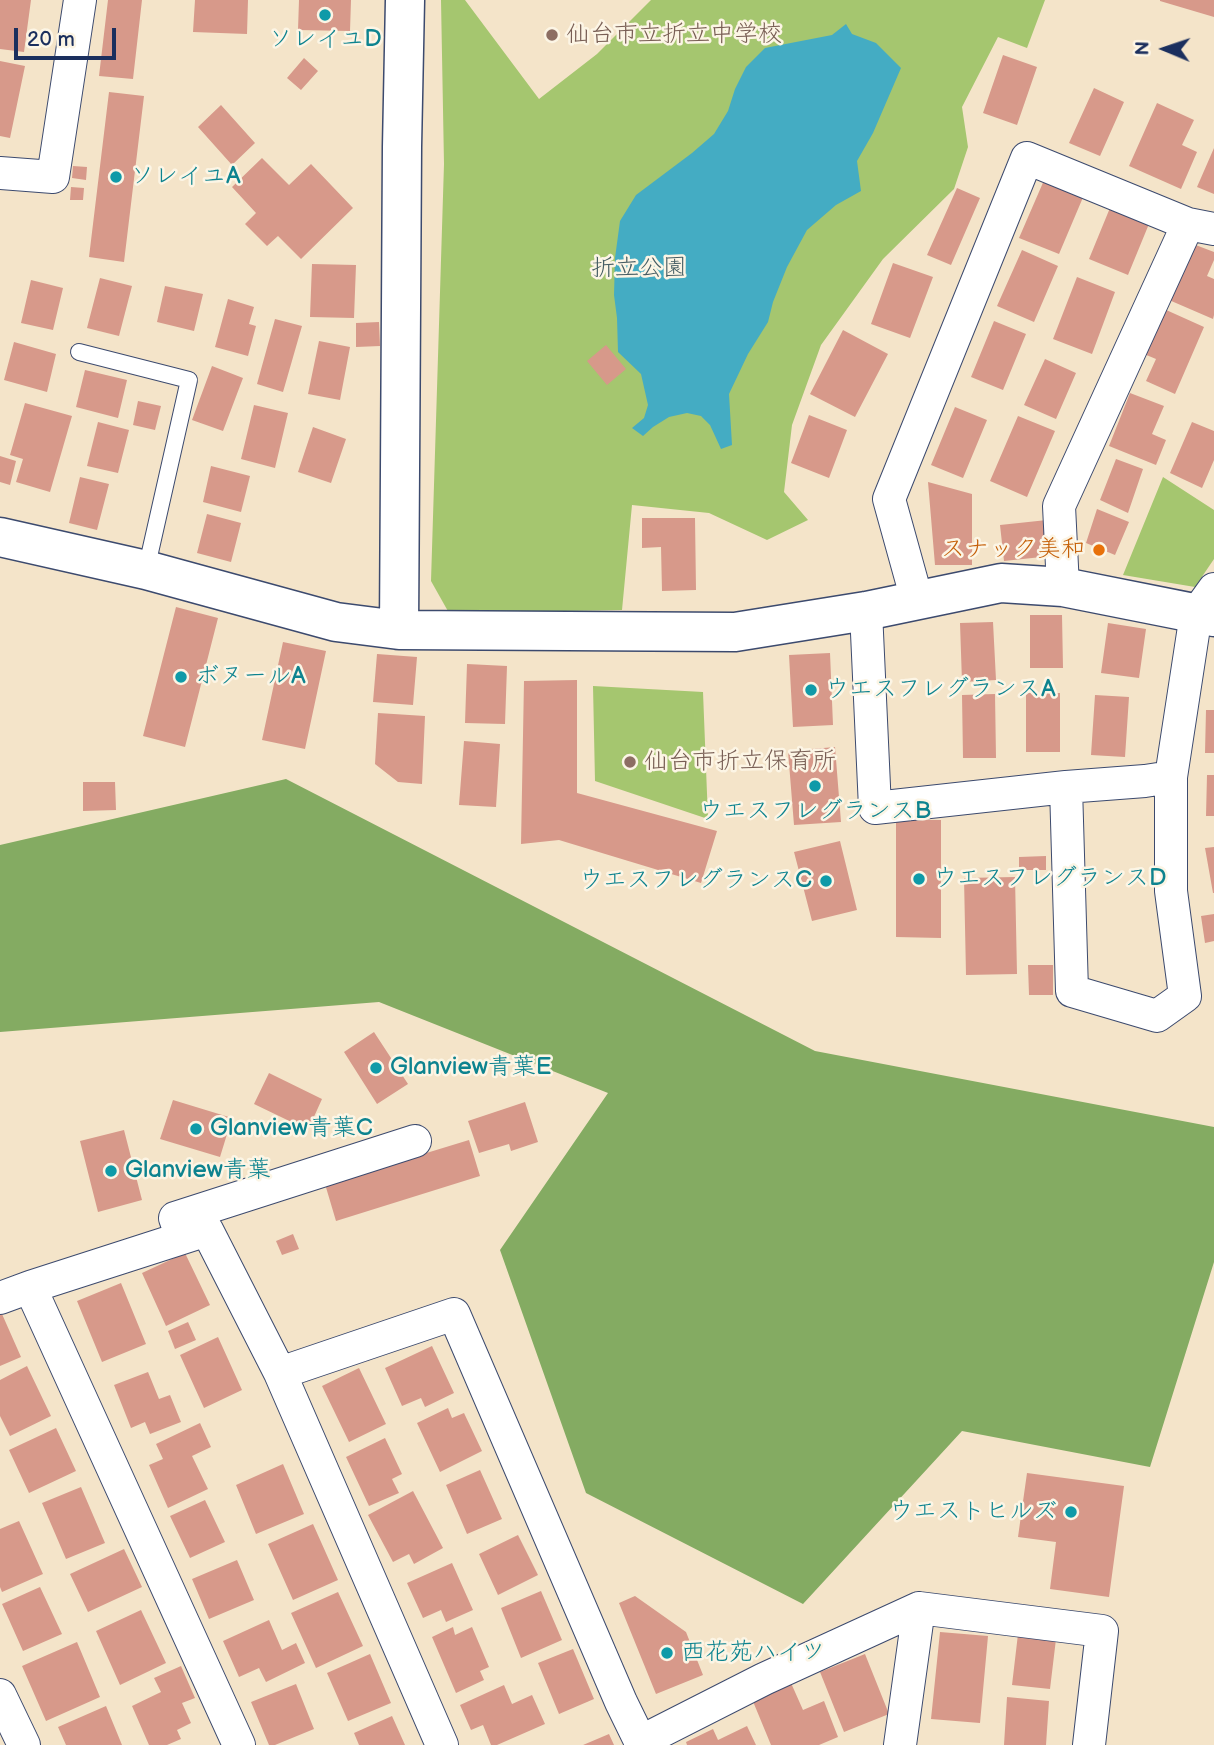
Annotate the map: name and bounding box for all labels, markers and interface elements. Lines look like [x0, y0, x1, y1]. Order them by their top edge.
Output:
marker: ソレイユD [317, 7, 333, 23]
scale bar [18, 14, 119, 58]
north arrow [1130, 14, 1200, 84]
place label: 仙台市立折立中学校 [566, 21, 782, 49]
place label: ソレイユD [268, 26, 382, 54]
text: 20 m [27, 27, 75, 52]
marker: 仙台市立折立中学校 [544, 27, 560, 43]
text: N [1132, 41, 1155, 56]
place label: ソレイユA [130, 163, 241, 191]
marker: ソレイユA [108, 169, 124, 185]
park label: 折立公園 [591, 255, 687, 283]
place label: スナック美和 [941, 536, 1085, 564]
marker: スナック美和 [1091, 542, 1107, 558]
place label: ボヌールA [195, 663, 306, 691]
marker: ボヌールA [173, 669, 189, 685]
place label: ウエスフレグランスA [825, 676, 1056, 704]
marker: ウエスフレグランスA [803, 682, 819, 698]
place label: 仙台市折立保育所 [644, 748, 836, 776]
marker: 仙台市折立保育所 [622, 754, 638, 770]
marker: ウエスフレグランスB [807, 778, 823, 794]
place label: ウエスフレグランスB [699, 798, 931, 826]
place label: ウエスフレグランスD [933, 865, 1166, 893]
place label: ウエスフレグランスC [579, 867, 812, 895]
marker: ウエスフレグランスD [911, 871, 927, 887]
marker: ウエスフレグランスC [818, 873, 834, 889]
place label: Glanview青葉E [390, 1054, 552, 1082]
marker: Glanview青葉E [368, 1060, 384, 1076]
place label: Glanview青葉C [210, 1115, 373, 1143]
marker: Glanview青葉C [188, 1121, 204, 1137]
place label: Glanview青葉 [125, 1157, 271, 1185]
marker: Glanview青葉 [103, 1163, 119, 1179]
place label: ウエストヒルズ [889, 1498, 1057, 1526]
marker: ウエストヒルズ [1063, 1504, 1079, 1520]
place label: 西花苑ハイツ [681, 1639, 825, 1667]
marker: 西花苑ハイツ [659, 1645, 675, 1661]

